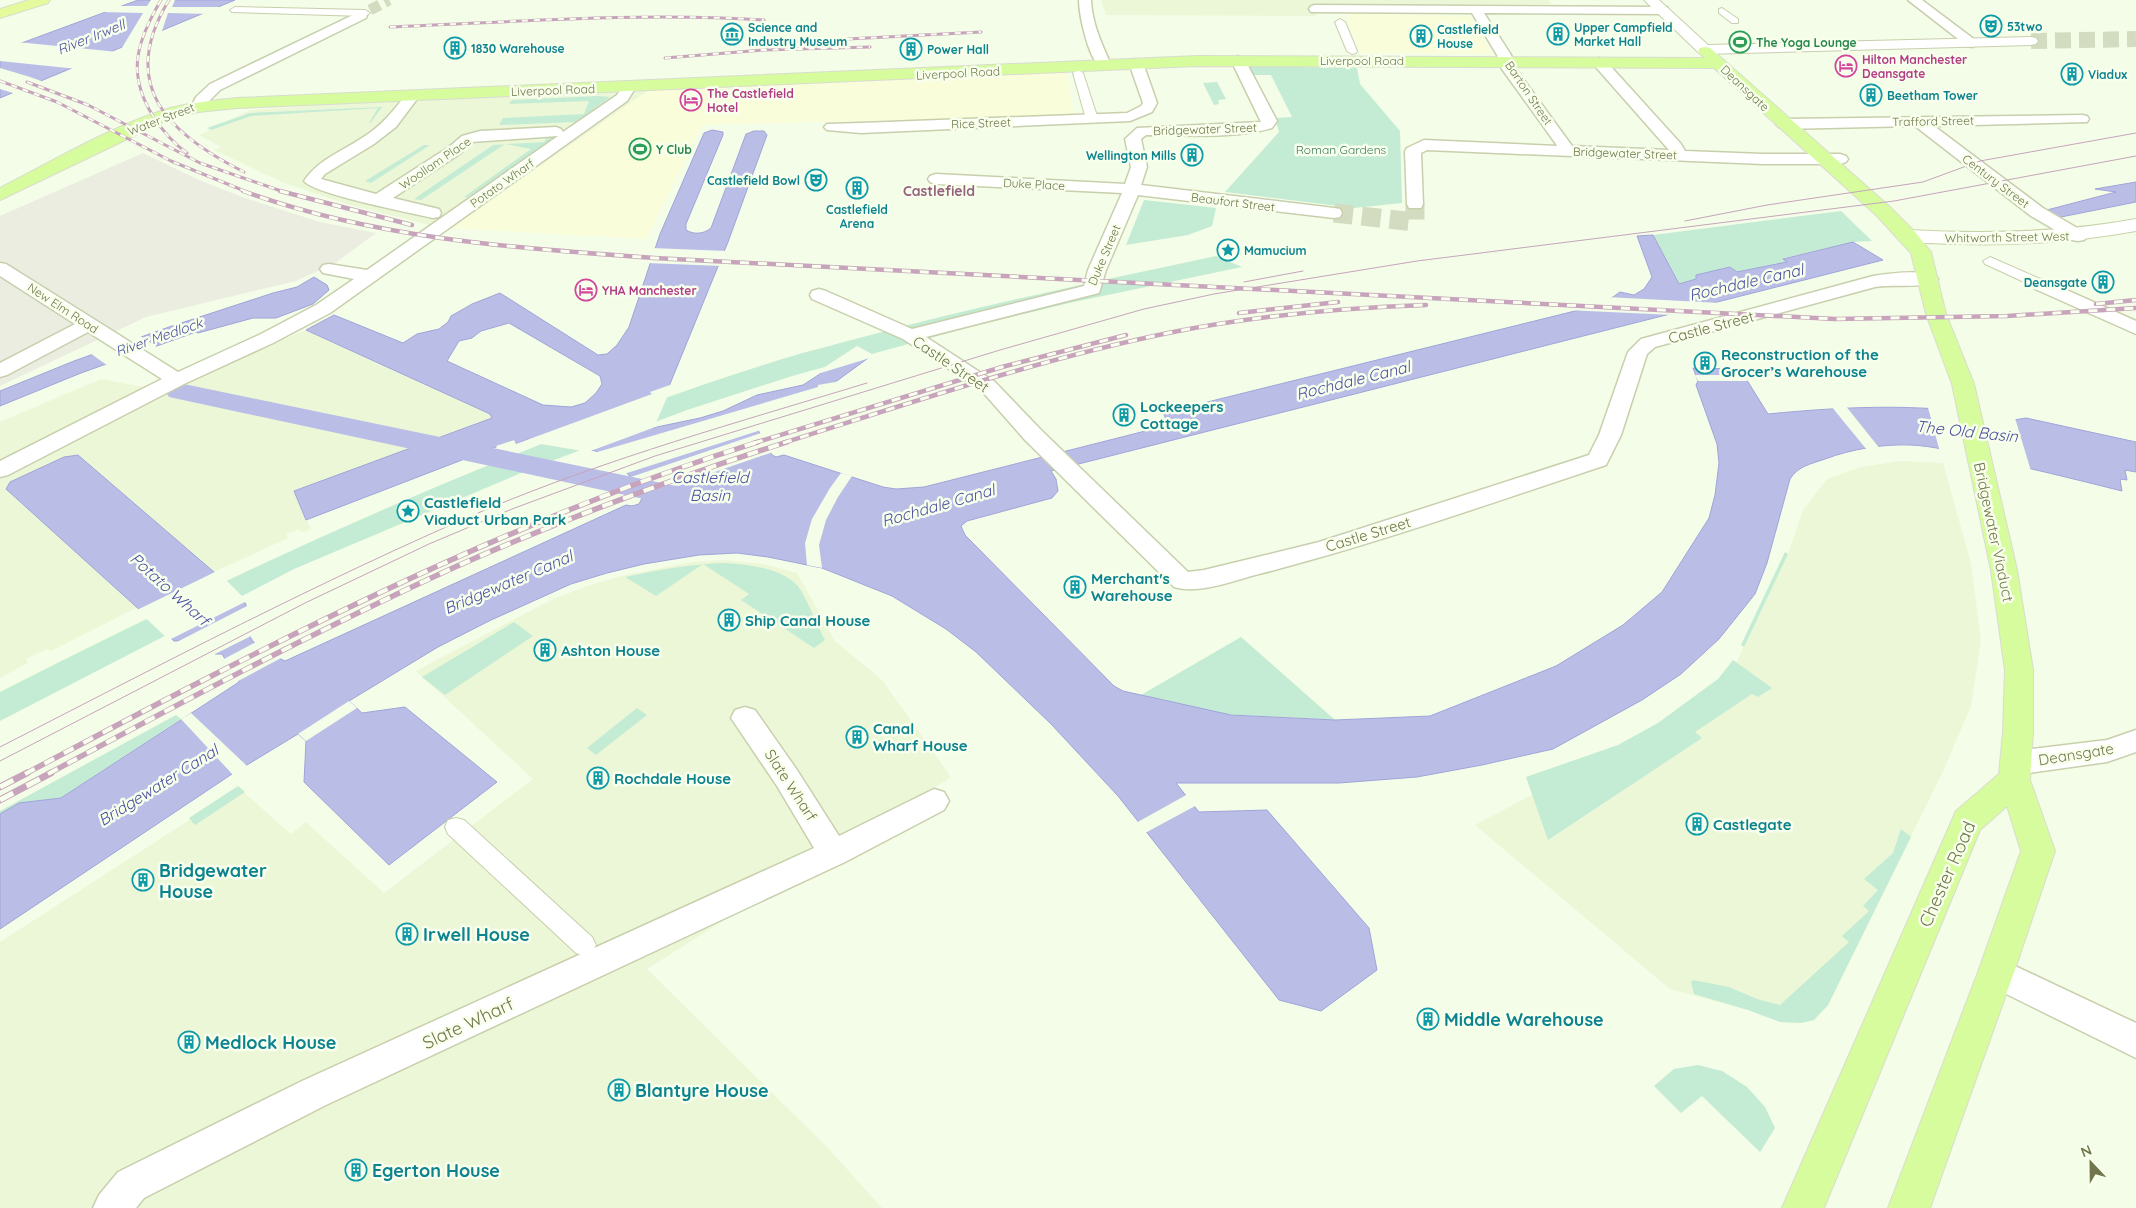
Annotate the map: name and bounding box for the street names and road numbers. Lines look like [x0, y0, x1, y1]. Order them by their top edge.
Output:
street label: Liverpool Road [1320, 53, 1404, 68]
street label: Barton Street [1502, 58, 1556, 128]
street label: Deansgate [1718, 62, 1773, 114]
street label: Liverpool Road [916, 63, 1000, 83]
street label: Liverpool Road [511, 81, 595, 99]
street label: Water Street [126, 99, 196, 139]
street label: Trafford Street [1892, 113, 1974, 129]
street label: Rice Street [951, 114, 1011, 132]
street label: Bridgewater Street [1153, 120, 1257, 138]
street label: Woollam Place [396, 133, 474, 192]
street label: Bridgewater Street [1573, 144, 1677, 162]
street label: Century Street [1960, 151, 2032, 211]
street label: Potato Wharf [467, 155, 537, 211]
street label: Duke Place [1003, 175, 1065, 193]
street label: Beaufort Street [1190, 189, 1276, 215]
street label: Duke Street [1085, 222, 1123, 288]
street label: Whitworth Street West [1945, 228, 2069, 246]
street label: New Elm Road [25, 280, 101, 336]
street label: Castle Street [1666, 306, 1756, 348]
street label: Castle Street [909, 332, 993, 396]
street label: Bridgewater Viaduct [1970, 460, 2018, 604]
street label: Castle Street [1323, 512, 1413, 556]
street label: Deansgate [2037, 739, 2115, 769]
street label: Slate Wharf [761, 746, 822, 825]
street label: Chester Road [1913, 818, 1981, 930]
street label: Slate Wharf [419, 992, 518, 1054]

